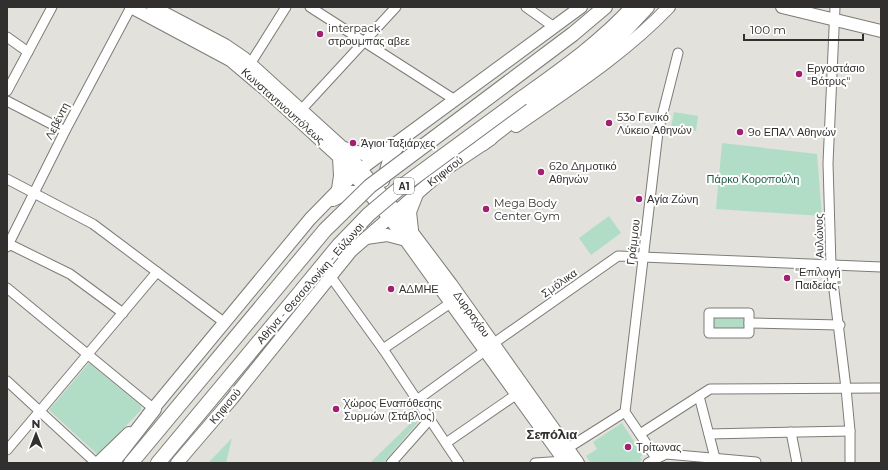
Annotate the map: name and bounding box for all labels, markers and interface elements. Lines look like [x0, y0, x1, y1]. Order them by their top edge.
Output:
scale bar [744, 16, 863, 42]
place label: interpack στρουμπας αβεε [328, 21, 410, 48]
text: 100 m [750, 22, 786, 37]
marker: interpack στρουμπας αβεε [315, 29, 325, 39]
place label: Εργοστάσιο "Βότρυς" [807, 61, 865, 88]
street label: Κωνσταντινουπόλεως [238, 65, 328, 147]
marker: Εργοστάσιο "Βότρυς" [794, 69, 804, 79]
street label: Λεβέντη [42, 100, 72, 142]
place label: 53ο Γενικό Λύκειο Αθηνών [617, 110, 692, 137]
marker: 53ο Γενικό Λύκειο Αθηνών [604, 118, 614, 128]
place label: 9ο ΕΠΑΛ Αθηνών [748, 125, 837, 139]
marker: 9ο ΕΠΑΛ Αθηνών [735, 127, 745, 137]
place label: Άγιοι Ταξιάρχες [361, 136, 435, 150]
marker: Άγιοι Ταξιάρχες [348, 138, 358, 148]
street label: Κηφισού [424, 153, 466, 189]
place label: 62ο Δημοτικό Αθηνών [549, 159, 617, 186]
marker: 62ο Δημοτικό Αθηνών [536, 167, 546, 177]
park label: Πάρκο Κοροπούλη [707, 172, 799, 186]
road number: Α1 [394, 178, 414, 194]
place label: Αγία Ζώνη [647, 192, 698, 206]
marker: Αγία Ζώνη [634, 194, 644, 204]
place label: Mega Body Center Gym [494, 196, 560, 223]
marker: Mega Body Center Gym [481, 204, 491, 214]
street label: Αυλώνος [812, 213, 826, 259]
street label: Γράμμου [623, 218, 643, 266]
street label: Αθήνα - Θεσσαλονίκη - Εύζωνοι [253, 219, 367, 347]
street label: Σμόλικα [538, 265, 580, 300]
place label: "Επιλογή Παιδείας" [795, 265, 841, 292]
marker: "Επιλογή Παιδείας" [782, 273, 792, 283]
place label: ΑΔΜΗΕ [399, 282, 439, 296]
marker: ΑΔΜΗΕ [386, 284, 396, 294]
street label: Δυρραχίου [451, 288, 493, 340]
street label: Κηφισού [206, 385, 244, 427]
place label: Χώρος Εναπόθεσης Συρμών (Στάβλος) [342, 396, 442, 423]
marker: Χώρος Εναπόθεσης Συρμών (Στάβλος) [331, 404, 341, 414]
north arrow [16, 414, 56, 454]
text: N [32, 417, 40, 431]
district label: Σεπόλια [527, 426, 577, 442]
place label: Τρίτωνας [636, 440, 681, 454]
marker: Τρίτωνας [623, 442, 633, 452]

